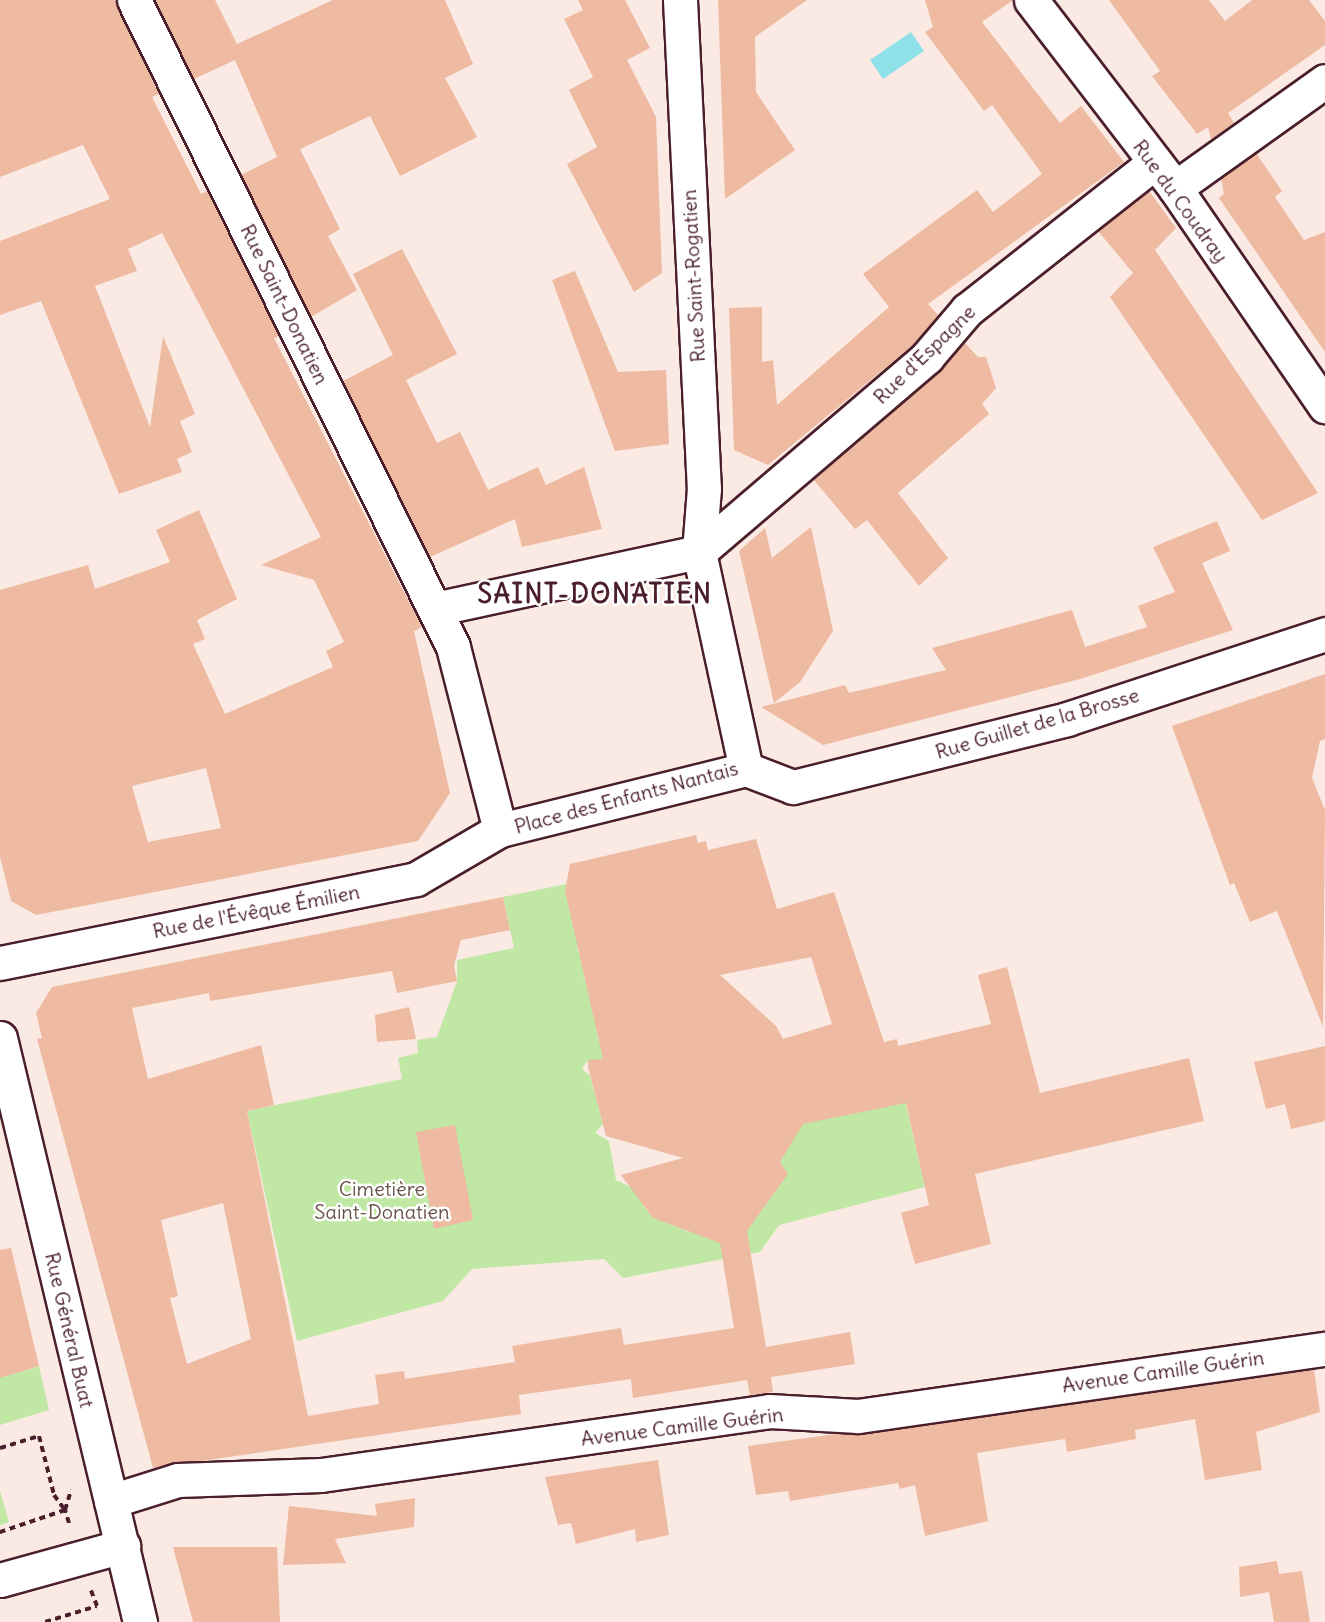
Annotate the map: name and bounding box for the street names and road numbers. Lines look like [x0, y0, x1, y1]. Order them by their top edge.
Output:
street label: Rue du Coudray [1128, 135, 1234, 267]
street label: Rue Saint-Rogatien [676, 189, 710, 363]
street label: Rue Saint-Donatien [236, 220, 334, 388]
street label: Rue d'Espagne [868, 299, 980, 409]
street label: Rue Guillet de la Brosse [932, 682, 1142, 764]
street label: Place des Enfants Nantais [512, 756, 740, 838]
street label: Rue de l'Évêque Émilien [150, 879, 362, 943]
street label: Rue Général Buat [40, 1250, 100, 1410]
street label: Avenue Camille Guérin [1060, 1345, 1266, 1397]
street label: Avenue Camille Guérin [579, 1402, 785, 1450]

